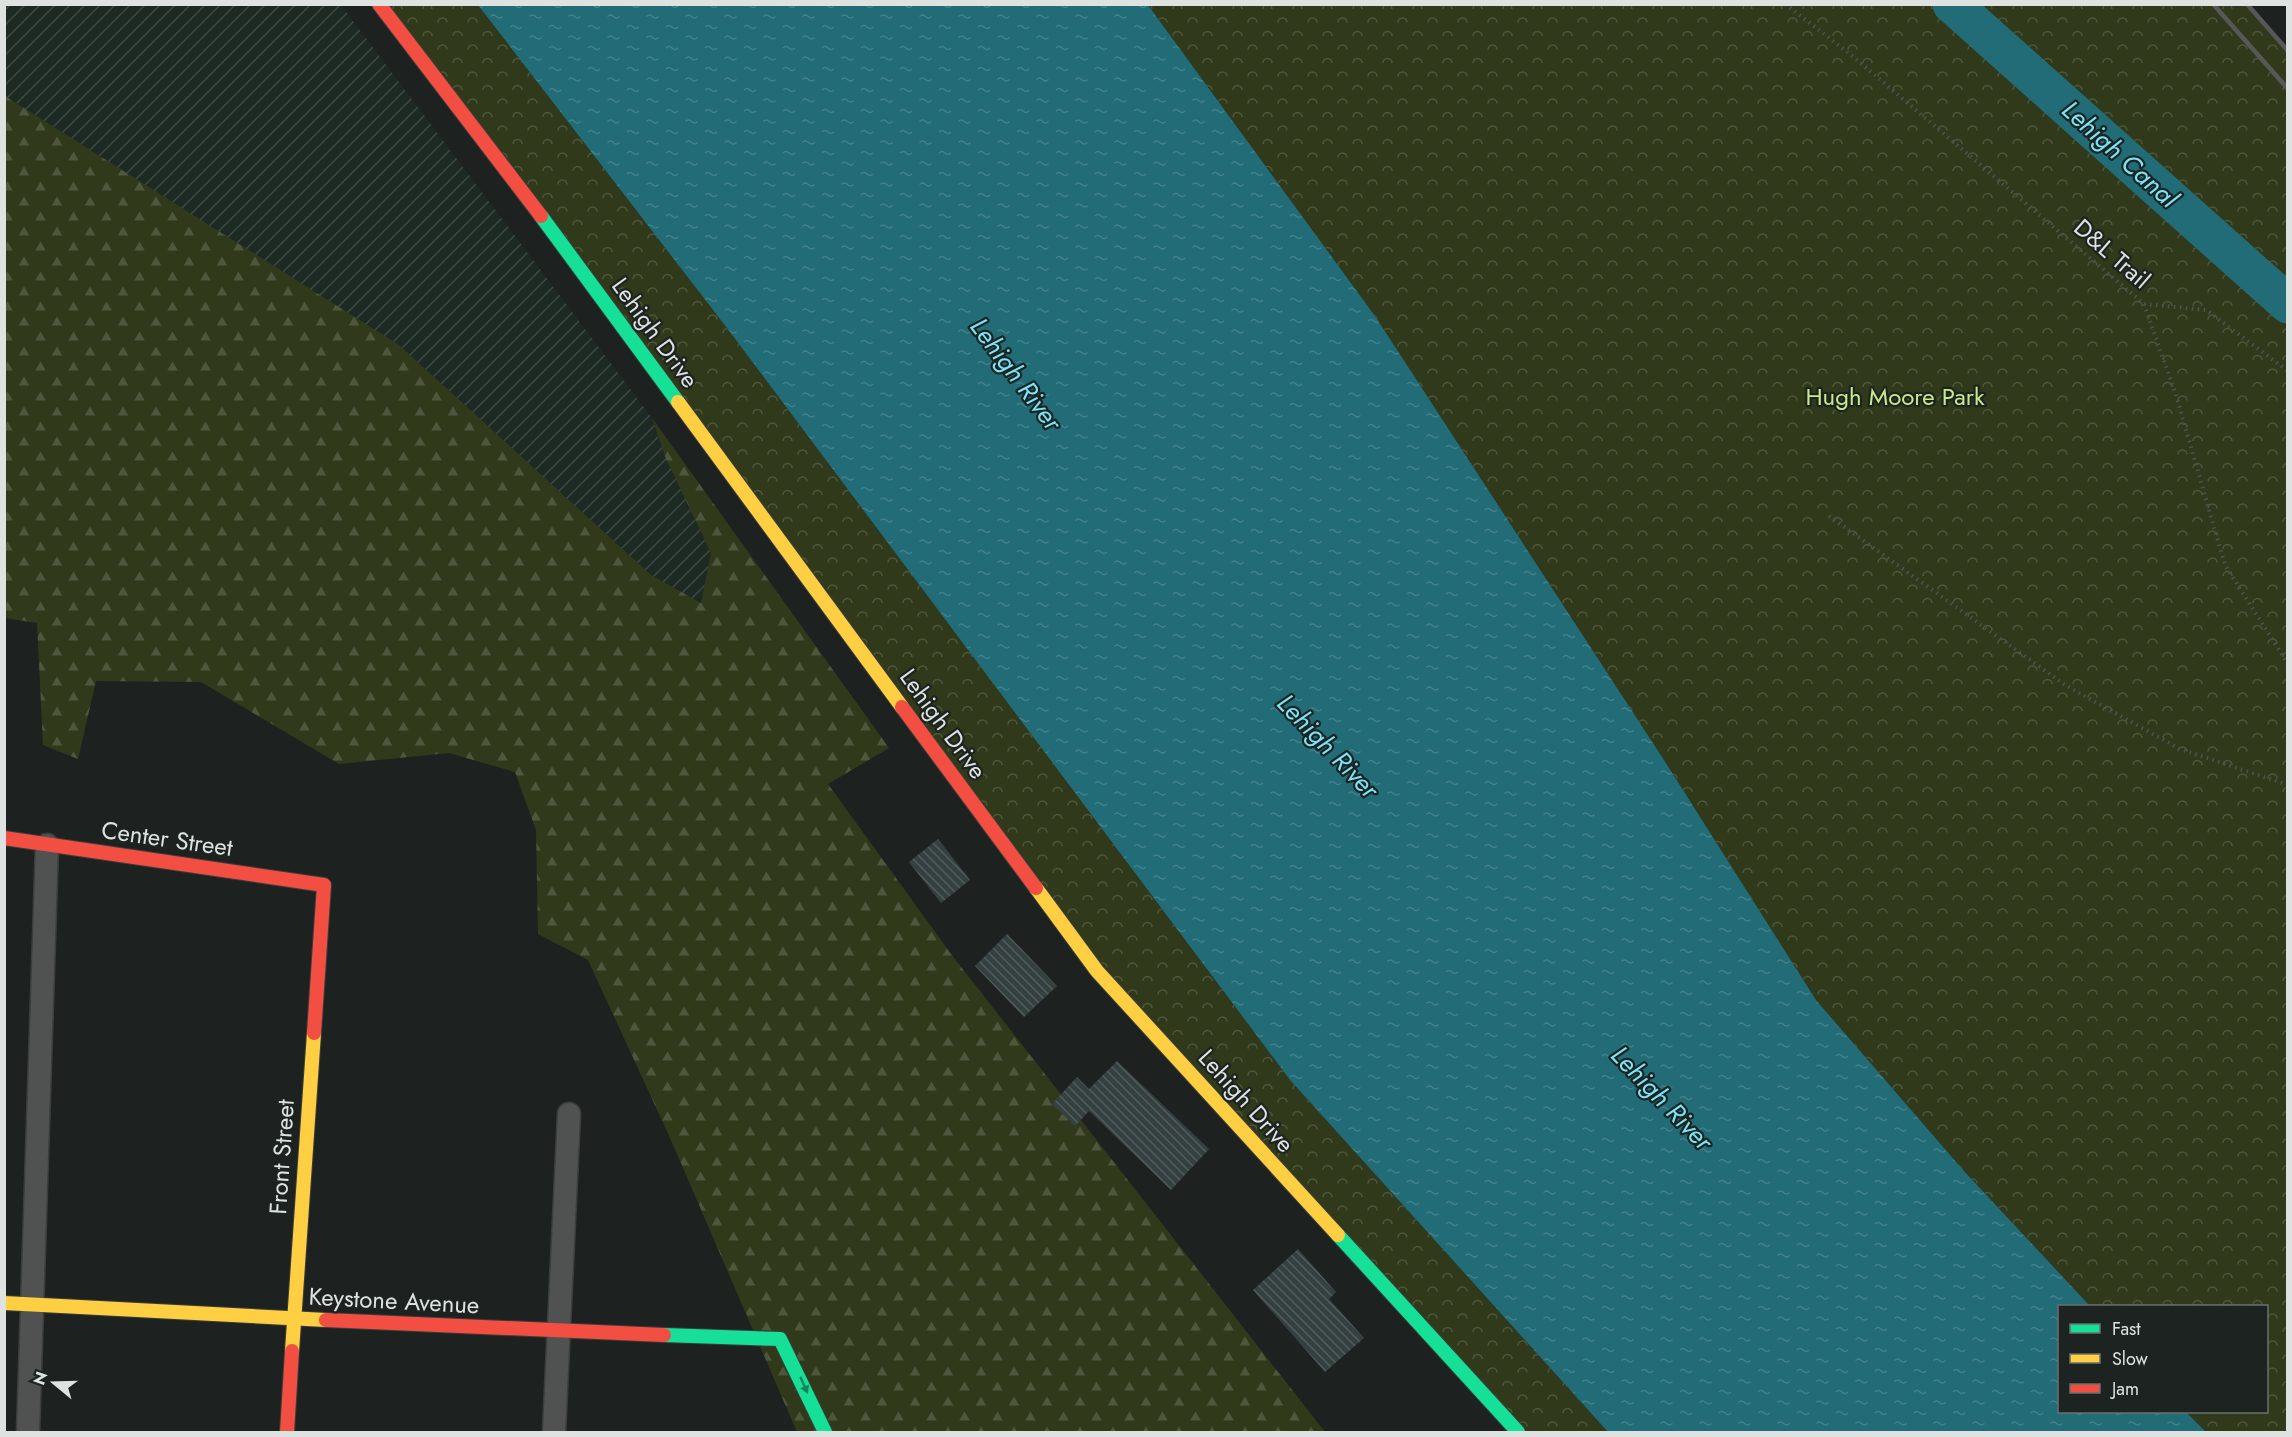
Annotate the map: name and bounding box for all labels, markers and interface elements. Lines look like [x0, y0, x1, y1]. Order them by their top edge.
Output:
water label: Lehigh Canal [2054, 91, 2187, 217]
street label: D&L Trail [2066, 210, 2158, 297]
street label: Lehigh Drive [603, 270, 707, 395]
water label: Lehigh River [961, 310, 1072, 439]
park label: Hugh Moore Park [1805, 379, 1985, 414]
street label: Lehigh Drive [891, 661, 995, 786]
water label: Lehigh River [1268, 685, 1389, 808]
street label: Center Street [99, 812, 235, 865]
water label: Lehigh River [1602, 1037, 1723, 1160]
street label: Lehigh Drive [1190, 1041, 1302, 1160]
street label: Front Street [260, 1098, 303, 1216]
street label: Keystone Avenue [308, 1279, 480, 1322]
legend [2058, 1305, 2268, 1413]
text: Fast [2112, 1316, 2141, 1342]
text: Slow [2112, 1346, 2149, 1372]
north arrow [24, 1353, 84, 1413]
text: N [27, 1369, 53, 1388]
text: Jam [2110, 1376, 2139, 1402]
one-way arrow [799, 1377, 809, 1395]

